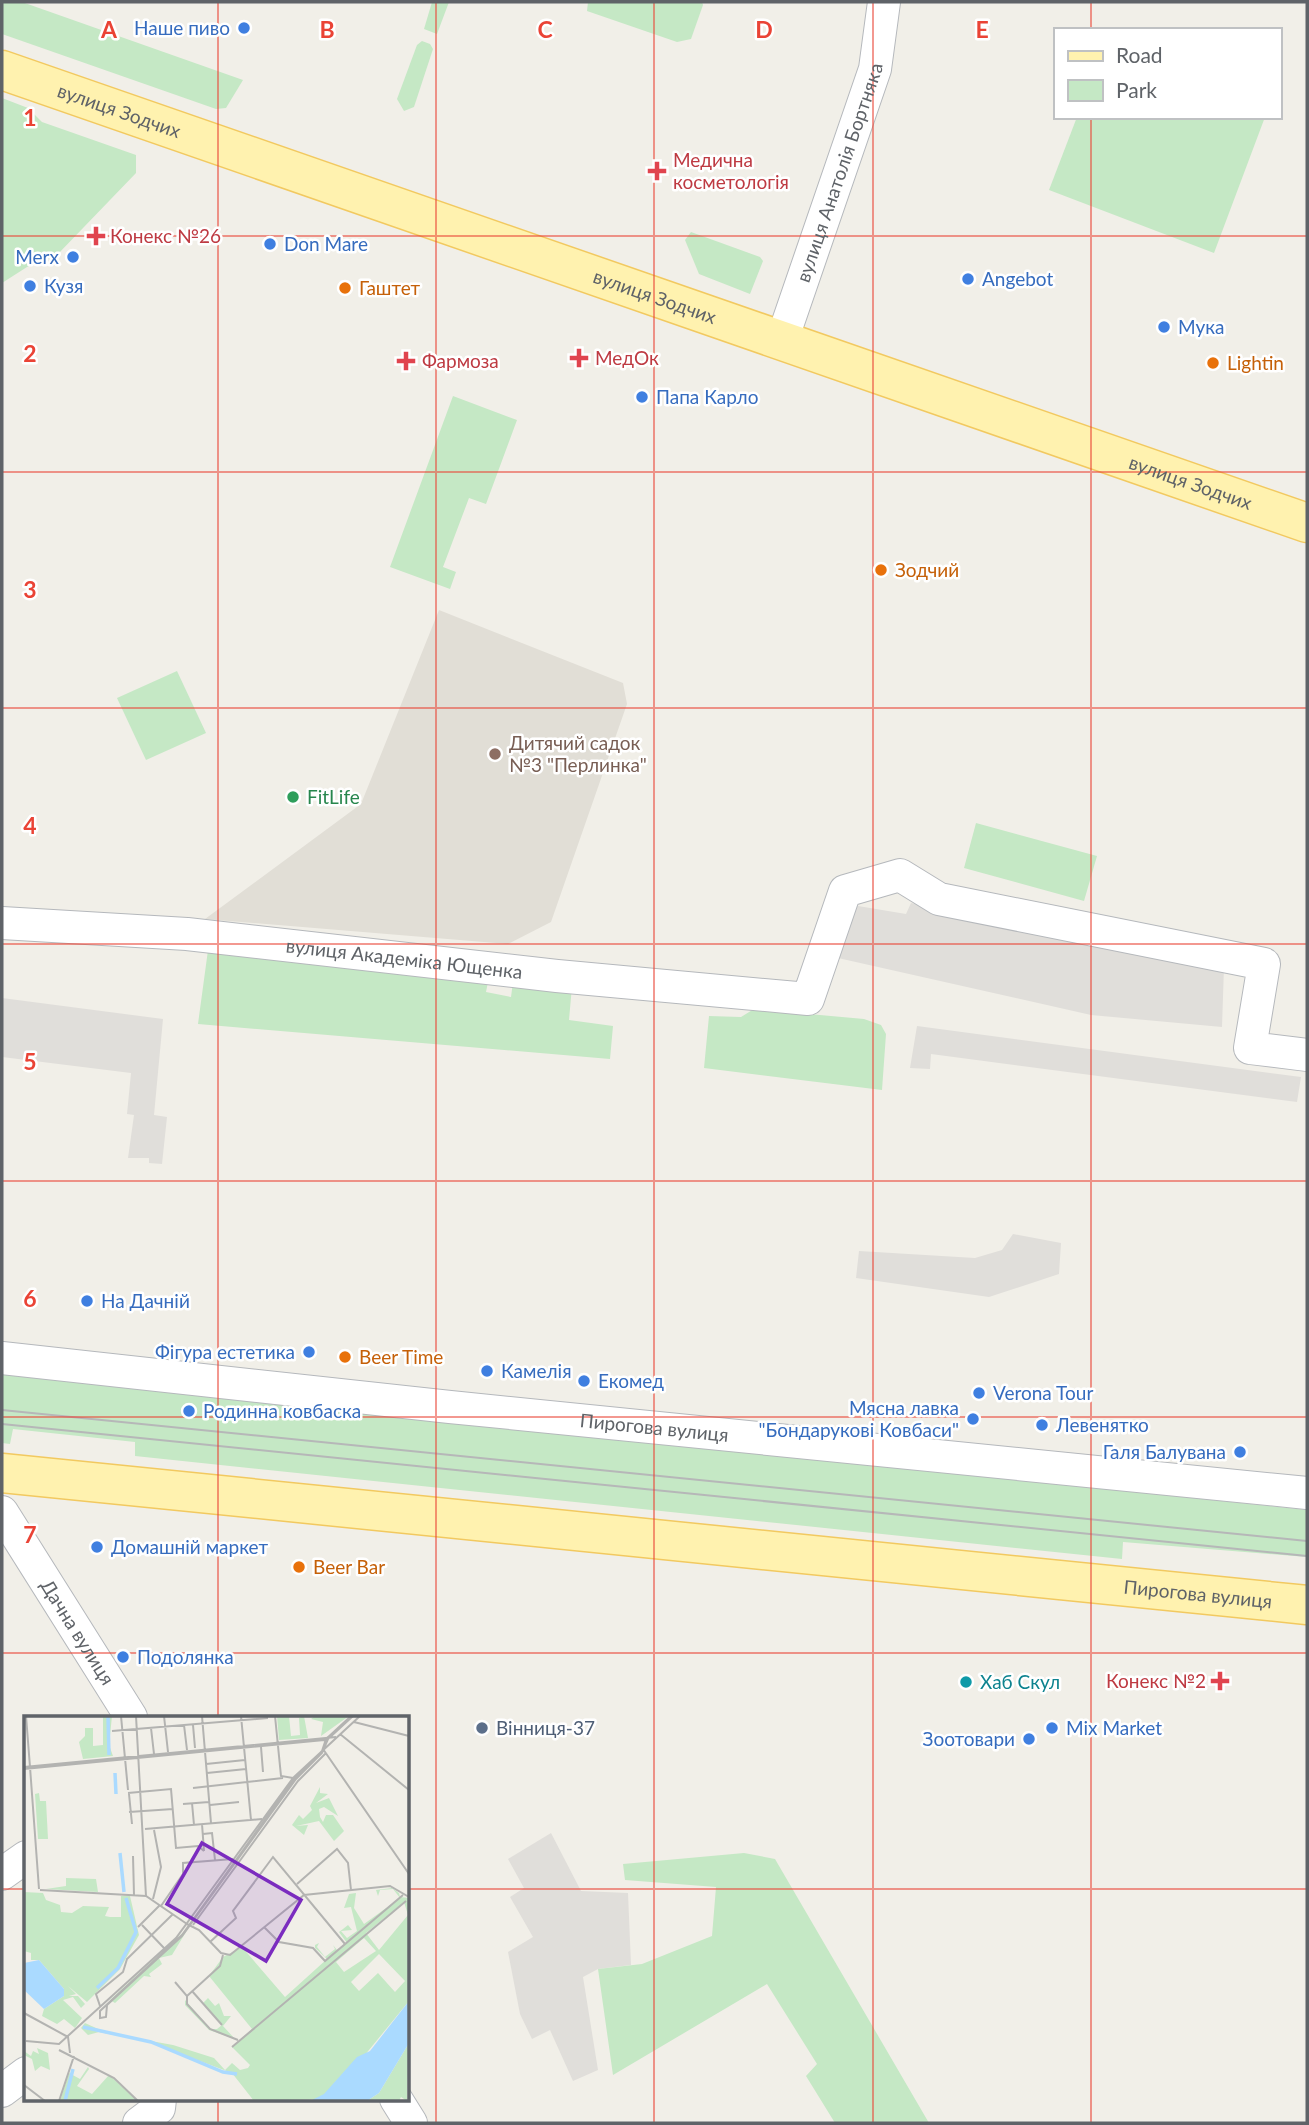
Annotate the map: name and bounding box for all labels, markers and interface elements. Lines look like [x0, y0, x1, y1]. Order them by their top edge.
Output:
text: A [100, 15, 118, 43]
text: B [319, 15, 335, 43]
text: C [537, 15, 553, 43]
text: D [755, 15, 773, 43]
text: E [975, 15, 989, 43]
place label: Наше пиво [134, 16, 230, 39]
marker: Наше пиво [236, 20, 252, 36]
legend [1054, 28, 1281, 119]
text: Road [1116, 42, 1163, 67]
street label: вулиця Анатолія Бортняка [791, 62, 887, 285]
text: Park [1116, 77, 1157, 102]
street label: вулиця Зодчих [55, 78, 184, 142]
text: 1 [23, 103, 37, 131]
place label: Медична косметологія [673, 148, 789, 193]
marker: Медична косметологія [647, 161, 667, 181]
place label: Конекс №26 [110, 224, 221, 247]
marker: Конекс №26 [88, 228, 104, 244]
place label: Don Mare [284, 232, 368, 255]
marker: Don Mare [262, 236, 278, 252]
place label: Merx [15, 245, 60, 268]
marker: Merx [65, 249, 81, 265]
street label: вулиця Зодчих [590, 264, 720, 328]
place label: Angebot [982, 267, 1053, 290]
marker: Angebot [960, 271, 976, 287]
place label: Кузя [44, 274, 83, 297]
place label: Гаштет [359, 276, 421, 299]
marker: Кузя [22, 278, 38, 294]
marker: Гаштет [337, 280, 353, 296]
place label: Мука [1178, 315, 1225, 338]
marker: Мука [1156, 319, 1172, 335]
text: 2 [23, 339, 37, 367]
place label: МедОк [595, 346, 659, 369]
marker: МедОк [569, 348, 589, 368]
place label: Фармоза [422, 349, 499, 372]
marker: Фармоза [396, 351, 416, 371]
place label: Lightin [1227, 351, 1284, 374]
marker: Lightin [1205, 355, 1221, 371]
place label: Папа Карло [656, 385, 758, 408]
marker: Папа Карло [634, 389, 650, 405]
street label: вулиця Зодчих [1126, 450, 1256, 514]
place label: Зодчий [895, 558, 959, 581]
marker: Зодчий [873, 562, 889, 578]
text: 3 [23, 575, 37, 603]
place label: Дитячий садок №3 "Перлинка" [509, 731, 647, 776]
marker: Дитячий садок №3 "Перлинка" [487, 746, 503, 762]
place label: FitLife [307, 785, 360, 808]
marker: FitLife [285, 789, 301, 805]
text: 4 [23, 811, 37, 839]
street label: вулиця Академіка Ющенка [285, 933, 524, 983]
text: 5 [23, 1047, 37, 1075]
text: 6 [23, 1284, 37, 1312]
place label: На Дачній [101, 1289, 190, 1312]
marker: На Дачній [79, 1293, 95, 1309]
place label: Фігура естетика [155, 1340, 295, 1363]
marker: Фігура естетика [301, 1344, 317, 1360]
place label: Beer Time [359, 1345, 443, 1368]
marker: Beer Time [337, 1349, 353, 1365]
place label: Камелія [501, 1359, 572, 1382]
marker: Камелія [479, 1363, 495, 1379]
place label: Екомед [598, 1369, 664, 1392]
marker: Екомед [576, 1373, 592, 1389]
place label: Verona Tour [993, 1381, 1093, 1404]
marker: Verona Tour [971, 1385, 987, 1401]
place label: Мясна лавка "Бондарукові Ковбаси" [758, 1396, 959, 1441]
place label: Родинна ковбаска [203, 1399, 361, 1422]
marker: Родинна ковбаска [181, 1403, 197, 1419]
street label: Пирогова вулиця [579, 1408, 730, 1446]
marker: Мясна лавка "Бондарукові Ковбаси" [965, 1411, 981, 1427]
place label: Левенятко [1055, 1413, 1149, 1436]
marker: Левенятко [1034, 1417, 1050, 1433]
place label: Галя Балувана [1103, 1440, 1226, 1463]
marker: Галя Балувана [1232, 1444, 1248, 1460]
text: 7 [23, 1520, 37, 1548]
place label: Домашній маркет [111, 1535, 268, 1558]
marker: Домашній маркет [89, 1539, 105, 1555]
place label: Beer Bar [313, 1555, 385, 1578]
marker: Beer Bar [291, 1559, 307, 1575]
street label: Дачна вулиця [36, 1575, 120, 1689]
street label: Пирогова вулиця [1123, 1575, 1273, 1612]
place label: Подолянка [137, 1645, 234, 1668]
marker: Подолянка [115, 1649, 131, 1665]
place label: Конекс №2 [1106, 1669, 1206, 1692]
place label: Хаб Скул [980, 1670, 1060, 1693]
marker: Конекс №2 [1212, 1673, 1228, 1689]
marker: Хаб Скул [958, 1674, 974, 1690]
inset map [24, 1716, 410, 2100]
place label: Вінниця-37 [496, 1716, 595, 1739]
place label: Mix Market [1066, 1716, 1162, 1739]
marker: Вінниця-37 [474, 1720, 490, 1736]
marker: Mix Market [1044, 1720, 1060, 1736]
place label: Зоотовари [923, 1727, 1015, 1750]
marker: Зоотовари [1021, 1731, 1037, 1747]

